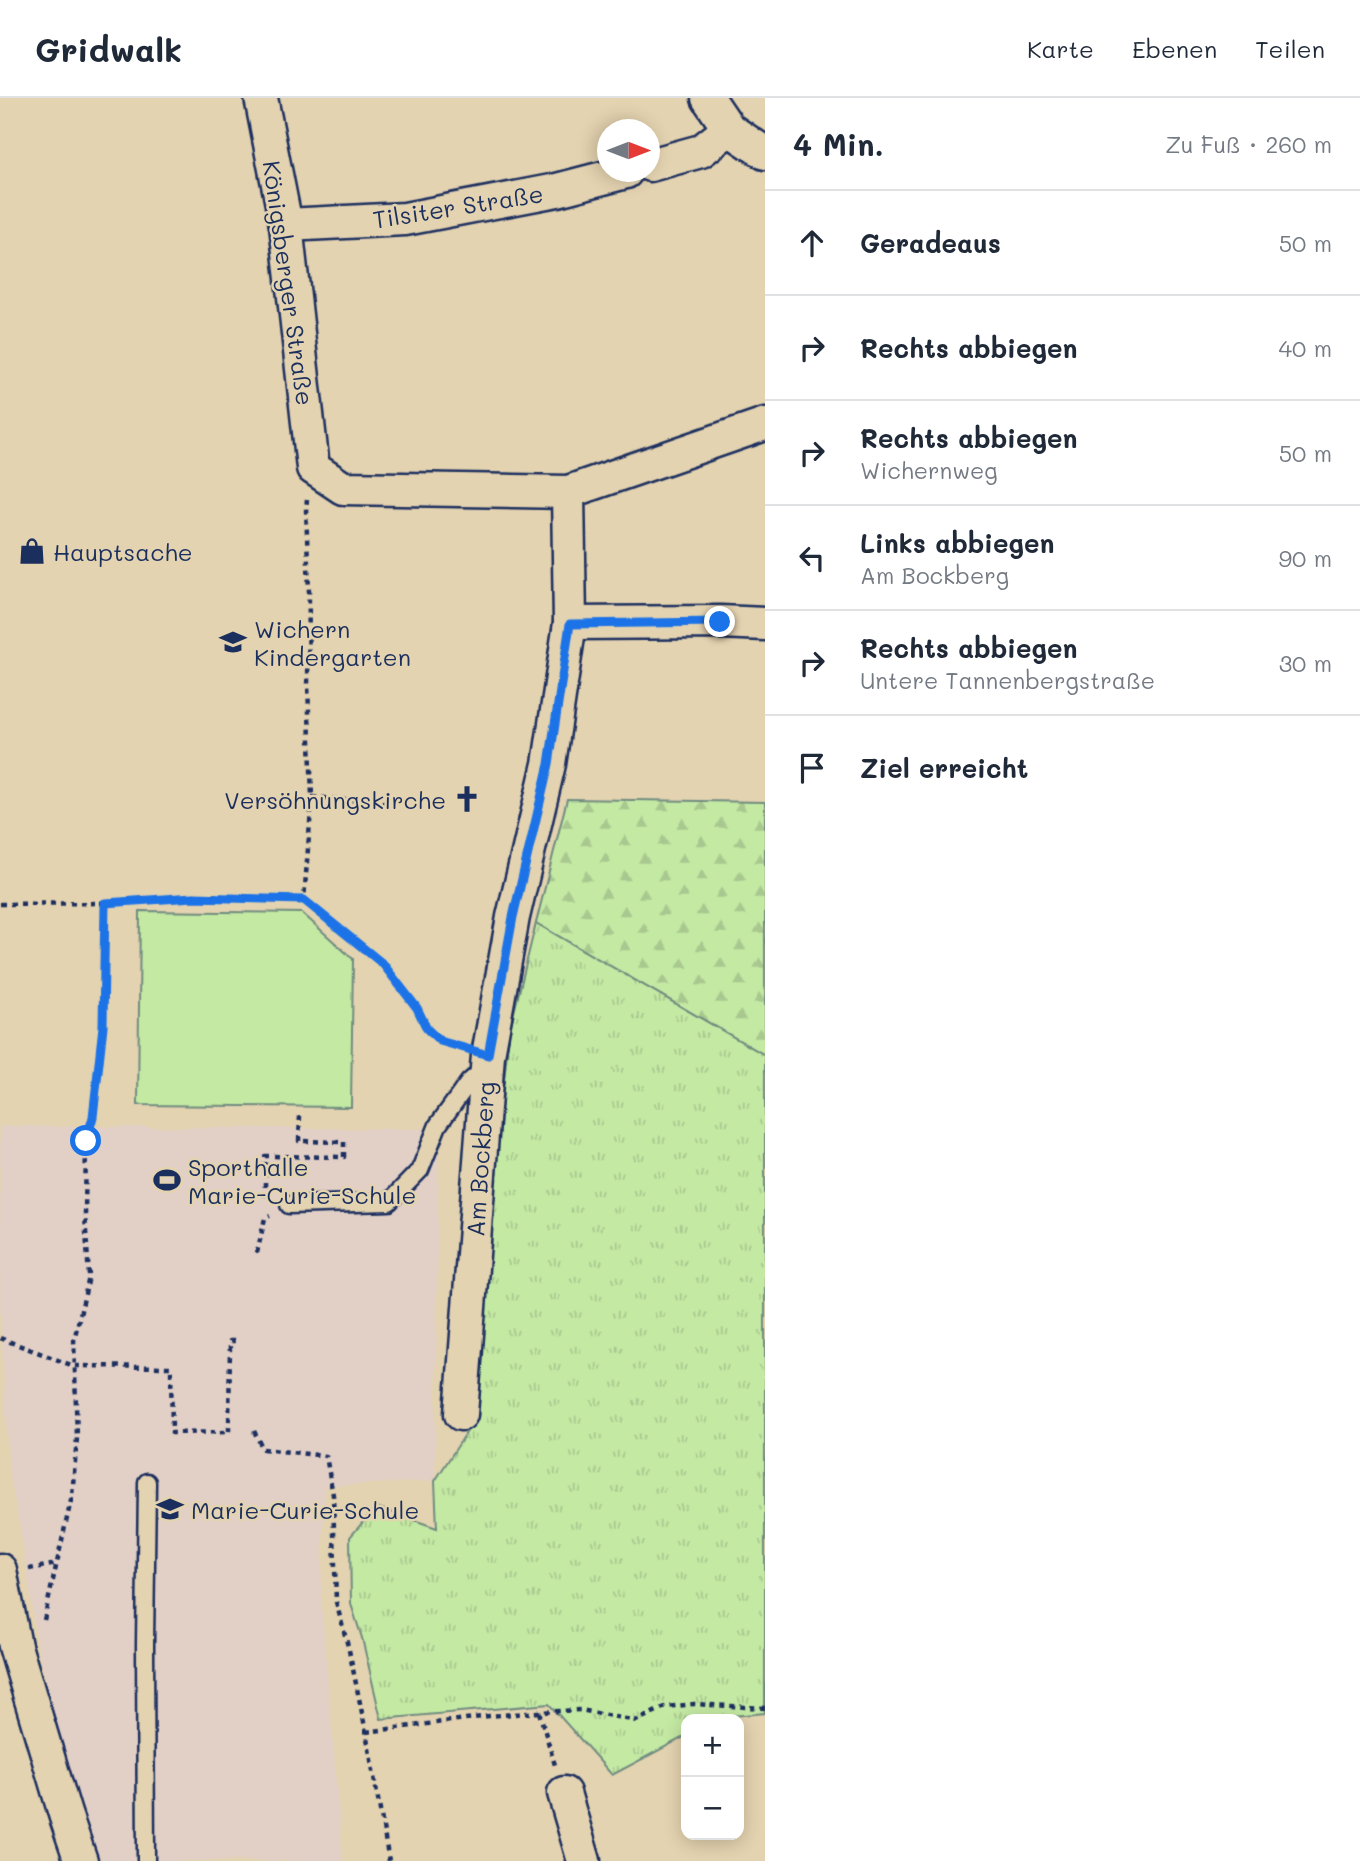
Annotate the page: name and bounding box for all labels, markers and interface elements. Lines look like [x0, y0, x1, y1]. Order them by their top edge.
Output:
text: Gridwalk [35, 27, 182, 70]
text: Karte [1027, 33, 1094, 64]
text: Ebenen [1132, 33, 1217, 64]
text: Teilen [1255, 33, 1325, 64]
north arrow [597, 119, 660, 182]
text: 4 Min. [793, 124, 884, 164]
text: Zu Fuß · 260 m [1165, 129, 1332, 159]
street label: Königsberger Straße [256, 159, 322, 407]
street label: Tilsiter Straße [371, 177, 545, 235]
icon: ahead [793, 224, 831, 262]
text: Geradeaus [860, 226, 1001, 260]
text: 50 m [1279, 228, 1332, 258]
icon: right [793, 329, 831, 367]
text: Rechts abbiegen [860, 331, 1077, 365]
text: 40 m [1279, 333, 1332, 363]
text: Rechts abbiegen [860, 421, 1077, 455]
icon: right [793, 434, 831, 472]
text: 50 m [1279, 438, 1332, 468]
text: Wichernweg [860, 455, 998, 485]
text: Links abbiegen [860, 526, 1055, 560]
shop icon: Hauptsache [17, 536, 47, 566]
place label: Hauptsache [53, 536, 193, 567]
icon: left [793, 539, 831, 577]
text: 90 m [1279, 543, 1332, 573]
text: Am Bockberg [860, 560, 1009, 590]
route end [704, 606, 735, 637]
place label: Wichern Kindergarten [254, 613, 411, 672]
school or university icon: Wichern Kindergarten [218, 627, 248, 657]
text: Rechts abbiegen [860, 631, 1077, 665]
icon: right [793, 644, 831, 682]
text: 30 m [1279, 648, 1332, 678]
text: Untere Tannenbergstraße [860, 665, 1155, 695]
icon: arrive [793, 749, 831, 787]
text: Ziel erreicht [860, 751, 1028, 785]
place label: Versöhnungskirche [224, 784, 446, 815]
church icon: Versöhnungskirche [452, 784, 482, 814]
street label: Am Bockberg [459, 1080, 501, 1238]
route start [70, 1125, 101, 1156]
place label: Sporthalle Marie-Curie-Schule [188, 1151, 416, 1210]
sports icon: Sporthalle Marie-Curie-Schule [152, 1165, 182, 1195]
school or university icon: Marie-Curie-Schule [155, 1494, 185, 1524]
place label: Marie-Curie-Schule [191, 1494, 419, 1525]
map controls [681, 1714, 744, 1840]
button: + [681, 1714, 744, 1777]
button: − [681, 1777, 744, 1840]

